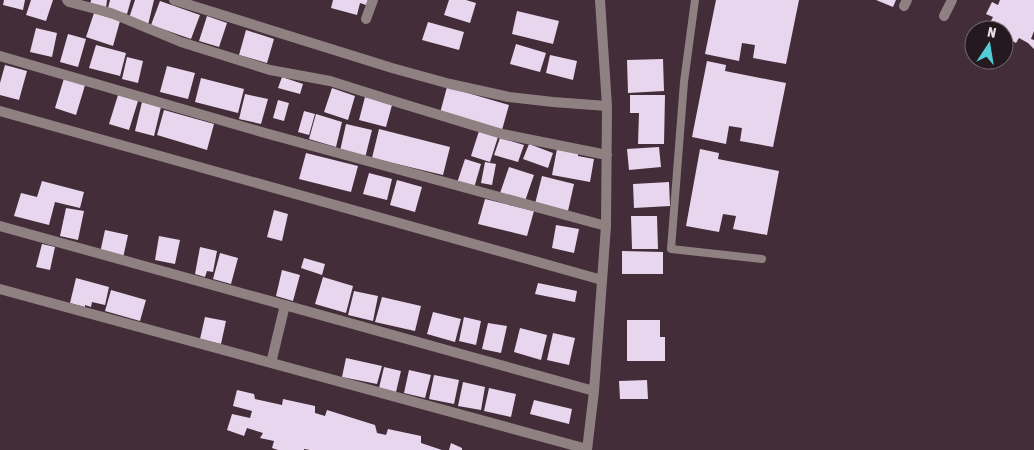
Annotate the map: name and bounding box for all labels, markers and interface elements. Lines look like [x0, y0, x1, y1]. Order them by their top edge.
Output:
north arrow [964, 20, 1014, 70]
text: N [986, 24, 997, 41]

